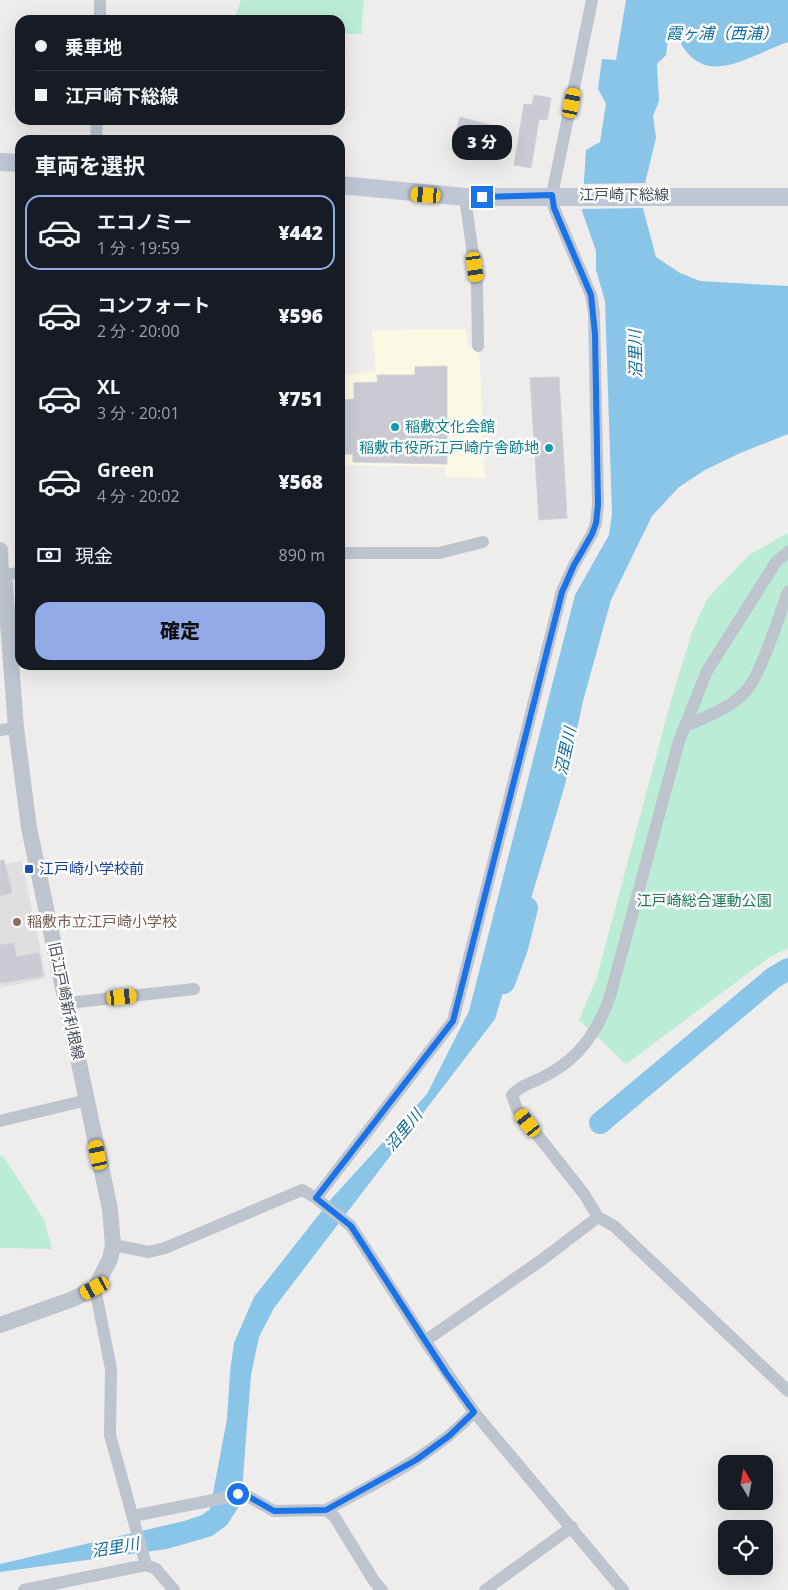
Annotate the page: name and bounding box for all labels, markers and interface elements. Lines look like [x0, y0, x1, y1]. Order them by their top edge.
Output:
water label: 霞ヶ浦（西浦） [666, 22, 778, 44]
text: 乗車地 [65, 34, 122, 60]
text: 江戸崎下総線 [65, 83, 179, 109]
car [561, 87, 582, 119]
callout: 3 分 [452, 124, 512, 160]
text: 3 分 [467, 131, 497, 153]
text: 車両を選択 [35, 150, 145, 180]
street label: 江戸崎下総線 [579, 184, 669, 204]
car [410, 186, 441, 204]
route end [471, 186, 493, 208]
text: エコノミー [97, 209, 192, 235]
icon: car [37, 210, 82, 255]
text: ¥442 [278, 220, 323, 246]
text: 1 分 · 19:59 [97, 237, 180, 259]
car [465, 251, 484, 283]
text: コンフォート [97, 292, 210, 318]
icon: car [37, 293, 82, 338]
text: ¥596 [278, 303, 323, 329]
text: 2 分 · 20:00 [97, 320, 180, 342]
water label: 沼里川 [624, 328, 646, 378]
text: XL [97, 374, 120, 400]
icon: car [37, 376, 82, 421]
text: ¥751 [278, 386, 323, 412]
text: 3 分 · 20:01 [97, 402, 180, 424]
place label: 稲敷文化会館 [405, 416, 495, 436]
marker: 稲敷文化会館 [389, 421, 401, 433]
place label: 稲敷市役所江戸崎庁舎跡地 [359, 437, 539, 457]
marker: 稲敷市役所江戸崎庁舎跡地 [543, 442, 555, 454]
text: Green [97, 457, 154, 483]
icon: car [37, 459, 82, 504]
text: ¥568 [278, 469, 323, 495]
text: 4 分 · 20:02 [97, 485, 180, 507]
icon: cash [35, 541, 63, 569]
text: 現金 [75, 543, 113, 569]
text: 890 m [279, 544, 325, 566]
button: 確定 [35, 602, 325, 660]
water label: 沼里川 [549, 723, 581, 777]
place label: 江戸崎小学校前 [39, 858, 144, 878]
marker: 江戸崎小学校前 [23, 863, 35, 875]
park label: 江戸崎総合運動公園 [636, 890, 772, 910]
place label: 稲敷市立江戸崎小学校 [27, 911, 177, 931]
marker: 稲敷市立江戸崎小学校 [11, 916, 23, 928]
street label: 旧江戸崎新利根線 [45, 940, 89, 1062]
car [106, 988, 137, 1006]
water label: 沼里川 [379, 1103, 428, 1155]
car [512, 1107, 543, 1139]
car [87, 1139, 108, 1171]
car [78, 1274, 111, 1302]
north arrow [718, 1455, 772, 1510]
map controls [718, 1455, 773, 1575]
route start [227, 1483, 249, 1505]
button: locate [718, 1520, 773, 1575]
water label: 沼里川 [89, 1532, 143, 1562]

